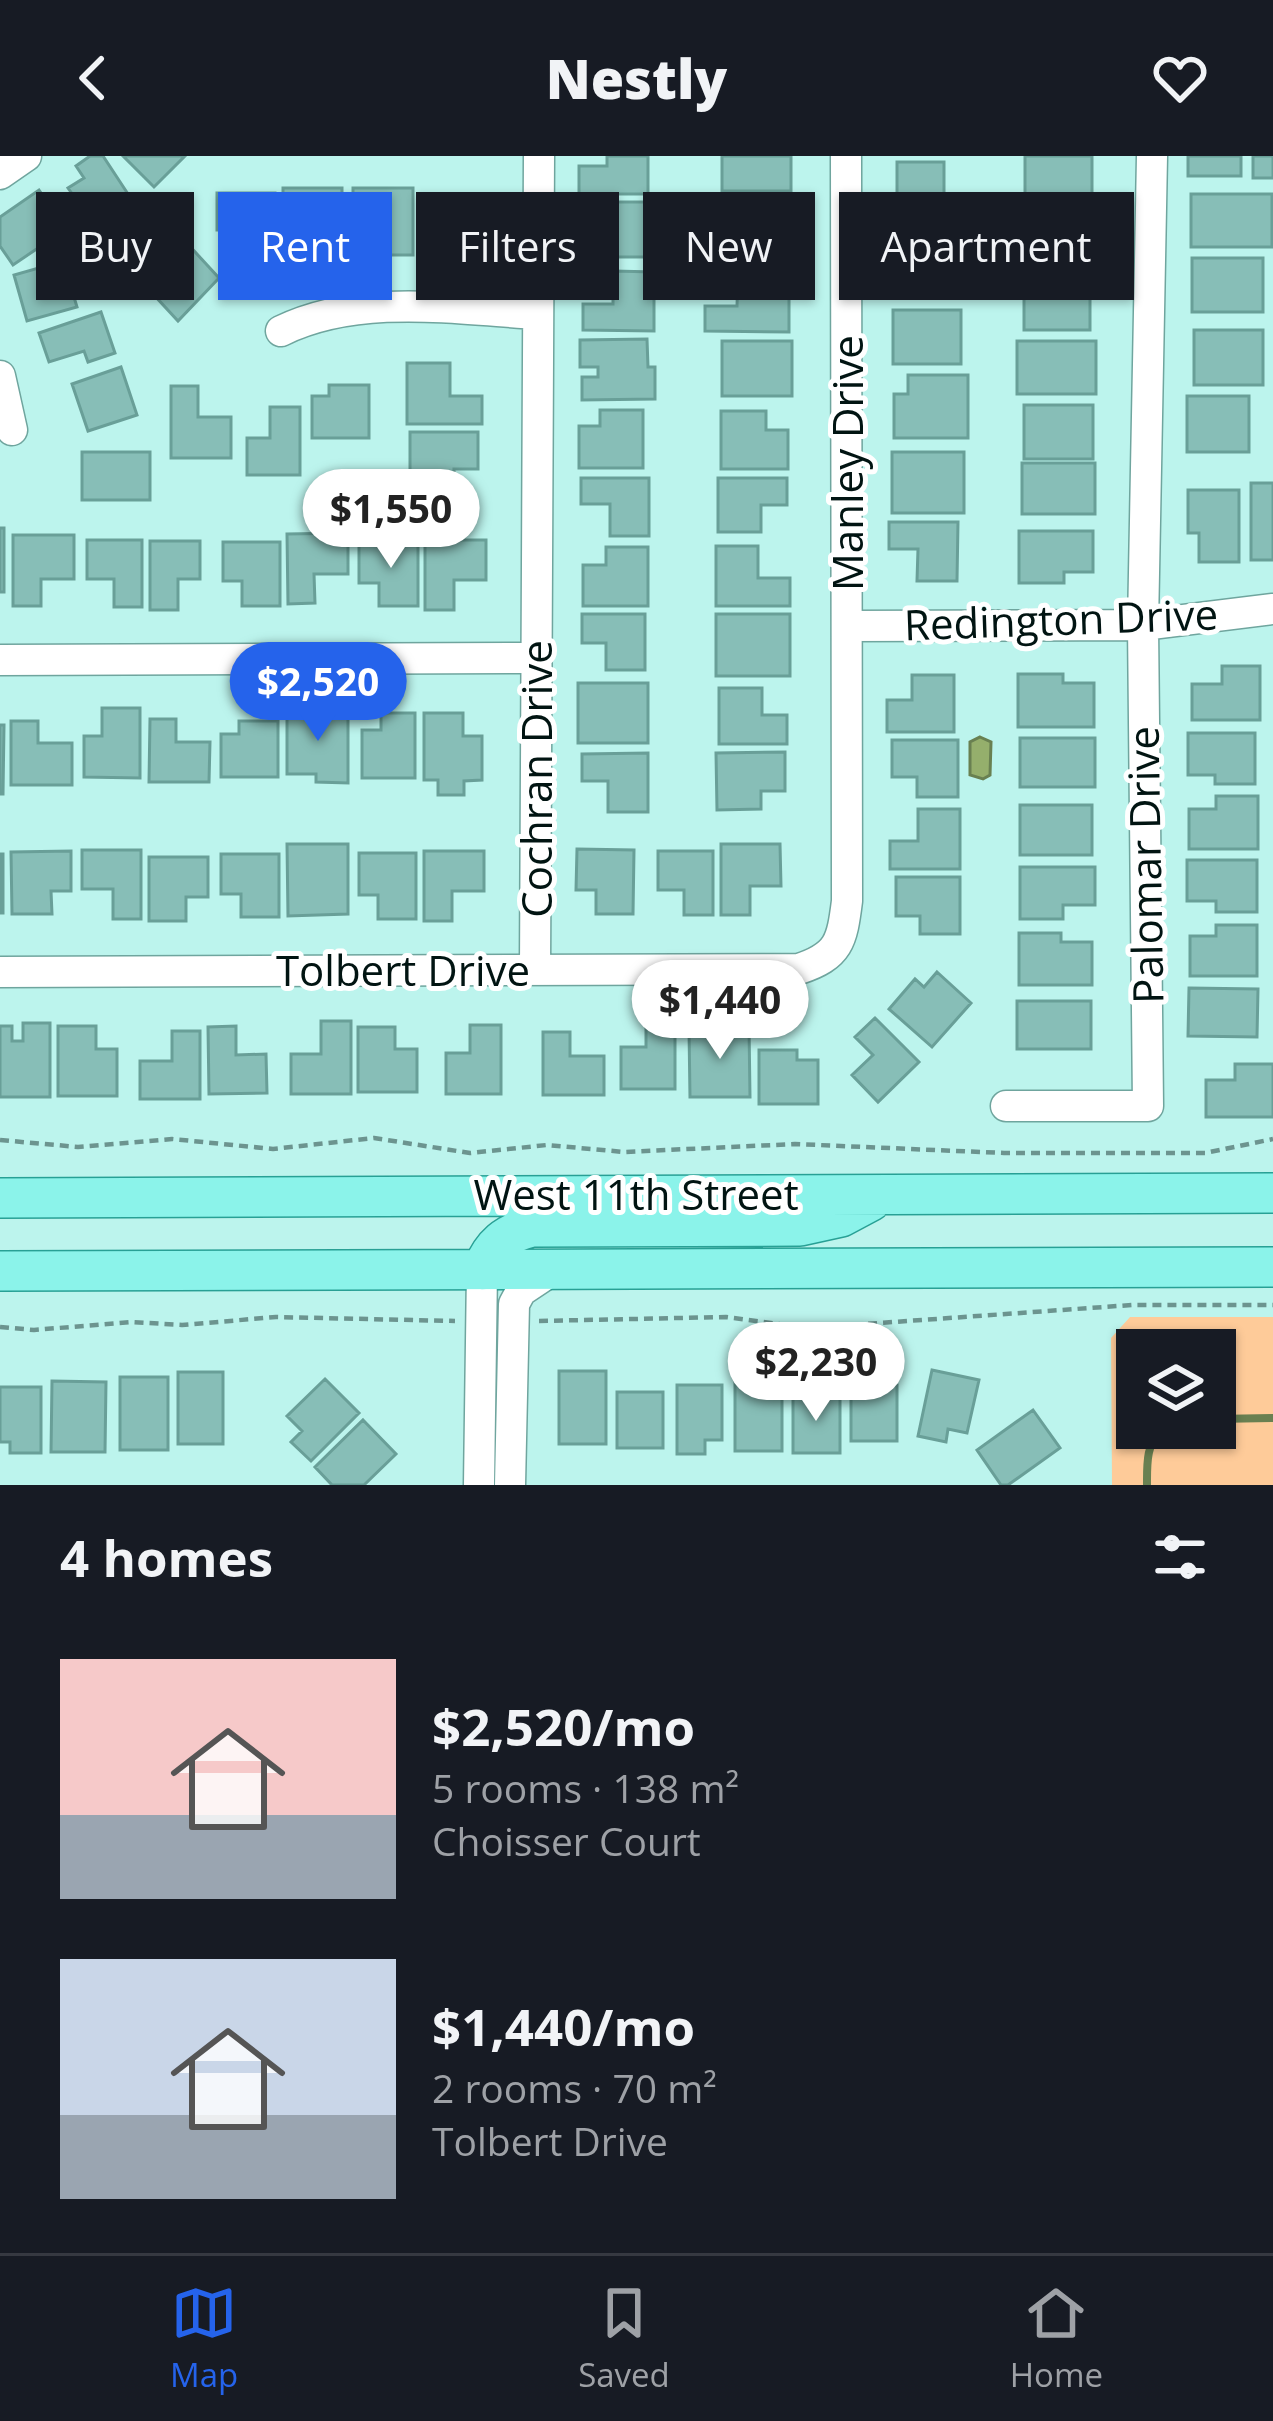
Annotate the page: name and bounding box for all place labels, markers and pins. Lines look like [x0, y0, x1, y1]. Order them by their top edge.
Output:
pin: $1,550 [293, 469, 489, 571]
pin: $2,520 [220, 642, 416, 744]
pin: $1,440 [622, 960, 818, 1062]
pin: $2,230 [718, 1322, 914, 1424]

